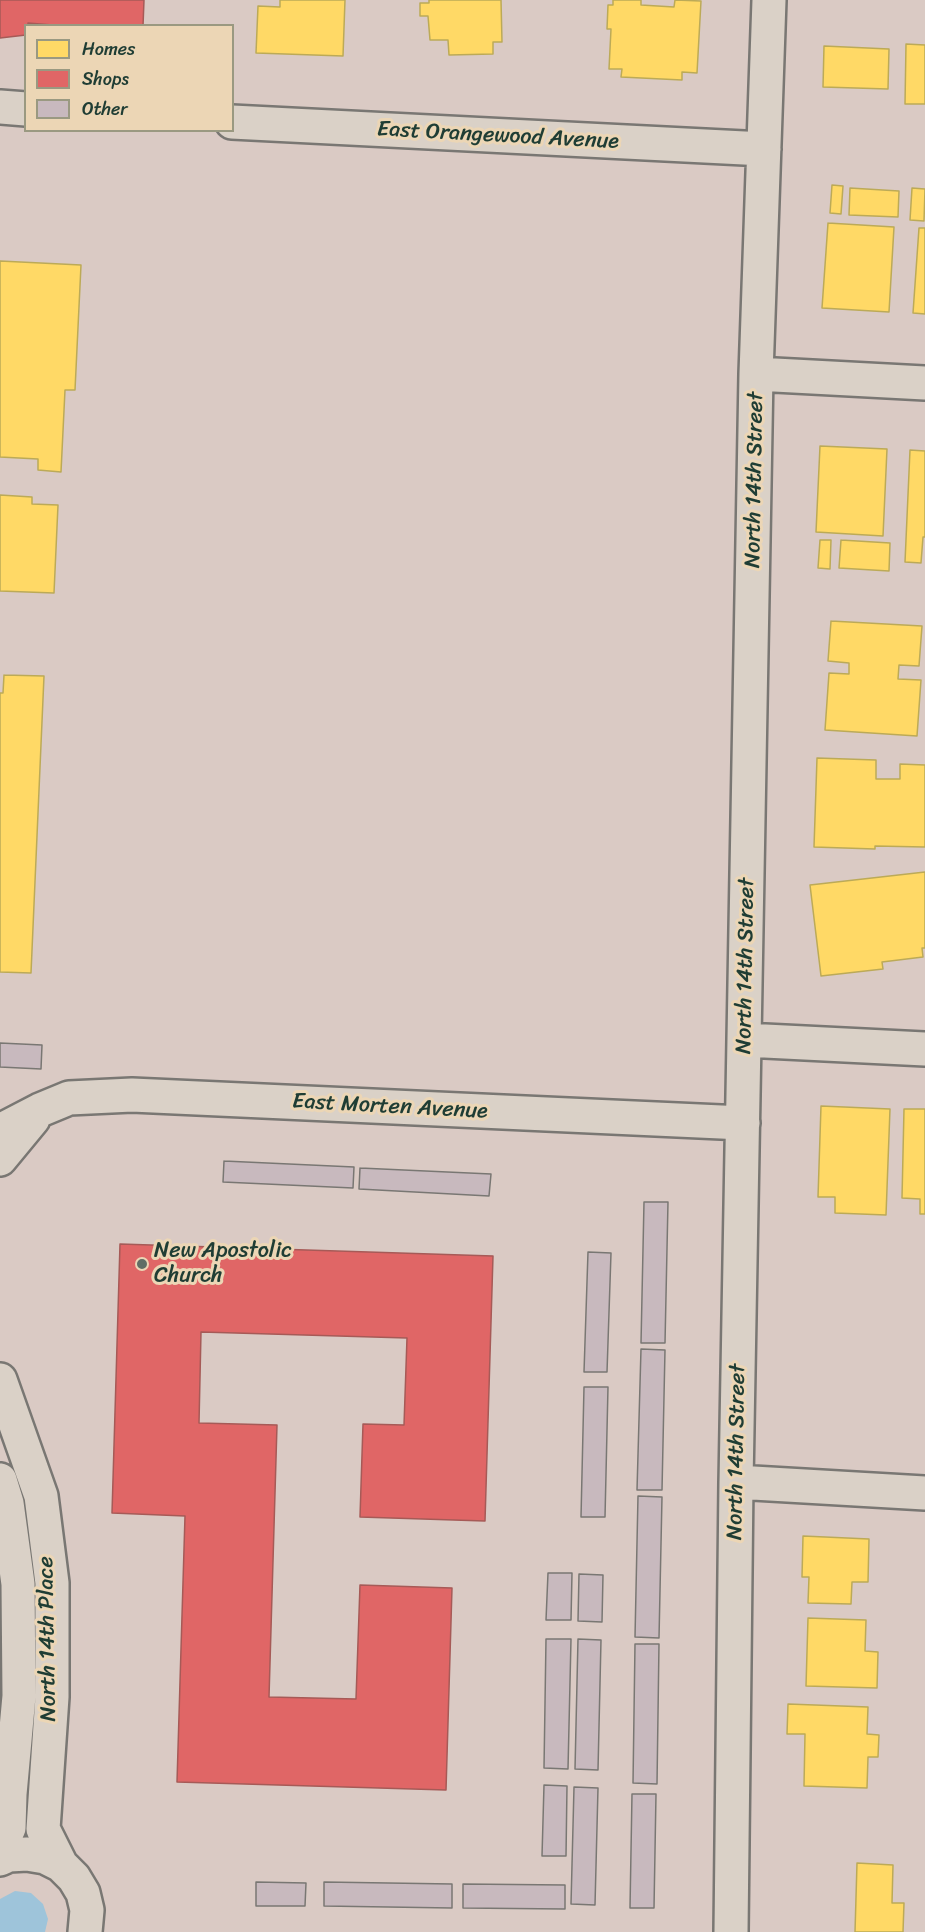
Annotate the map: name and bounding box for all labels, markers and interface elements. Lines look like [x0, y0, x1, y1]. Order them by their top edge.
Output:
legend [24, 24, 234, 132]
text: Homes [82, 33, 135, 65]
text: Shops [82, 63, 129, 95]
text: Other [82, 93, 128, 125]
street label: East Orangewood Avenue [376, 116, 620, 156]
street label: North 14th Street [740, 392, 770, 568]
street label: North 14th Street [731, 878, 761, 1054]
street label: East Morten Avenue [292, 1089, 488, 1125]
place label: New Apostolic Church [154, 1238, 292, 1290]
marker: New Apostolic Church [135, 1257, 149, 1271]
street label: North 14th Street [722, 1364, 752, 1540]
street label: North 14th Place [33, 1556, 63, 1722]

